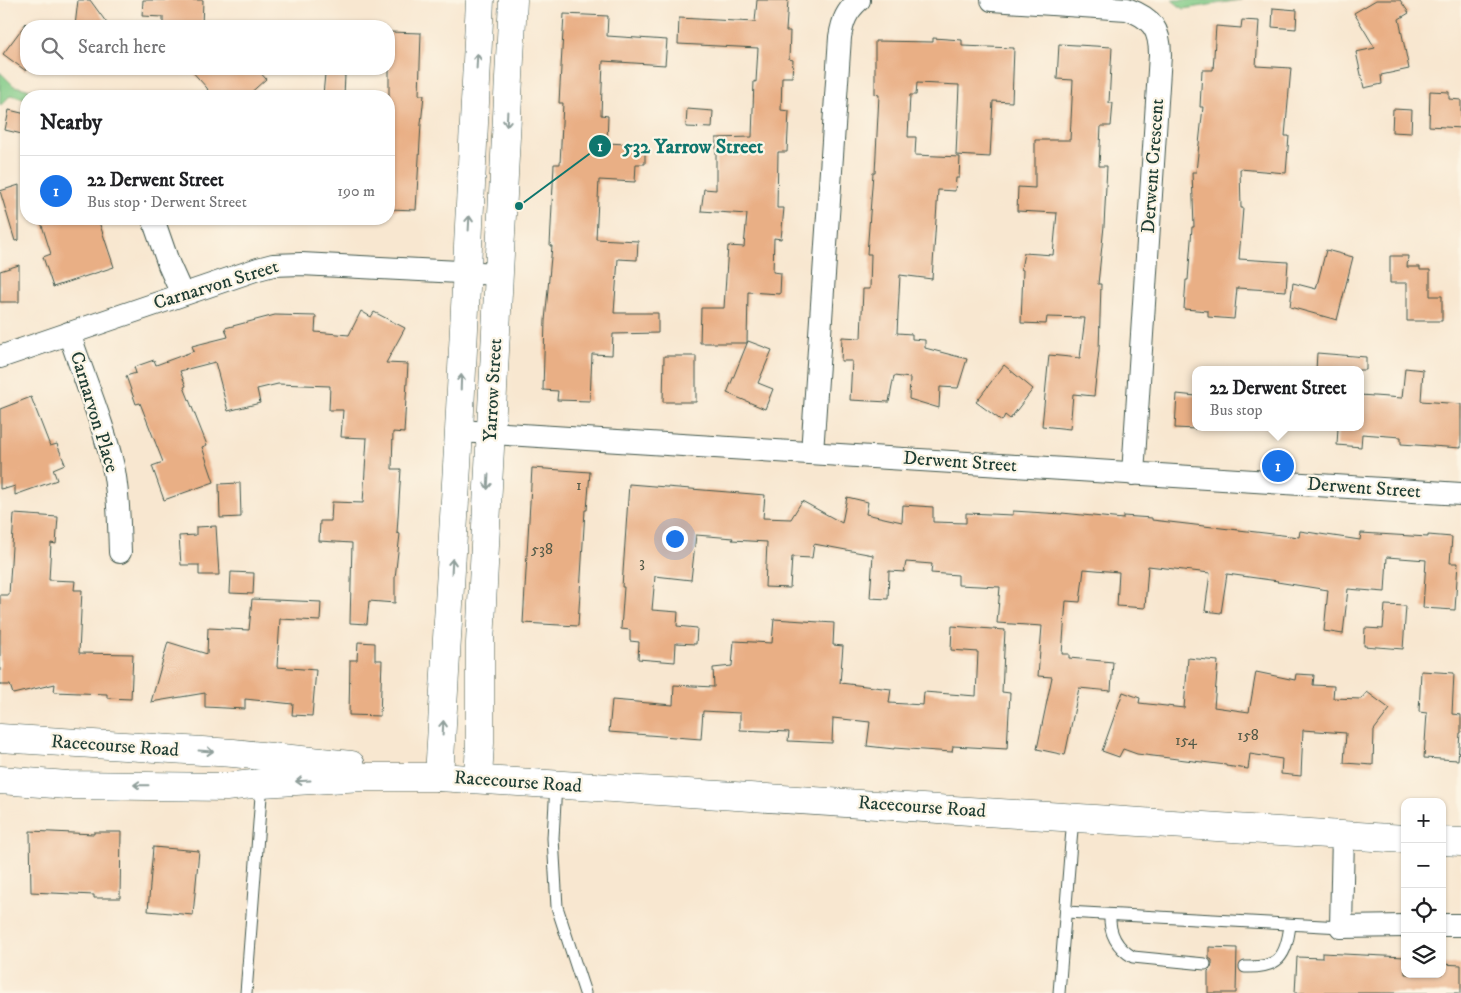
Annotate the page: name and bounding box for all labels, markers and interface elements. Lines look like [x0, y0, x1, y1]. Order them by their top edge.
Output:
search box [20, 20, 395, 75]
icon: search [38, 34, 66, 62]
text: Search here [78, 36, 166, 59]
one-way arrow [473, 53, 482, 69]
street label: Derwent Crescent [1137, 98, 1169, 234]
text: Nearby [40, 110, 102, 136]
one-way arrow [502, 110, 511, 126]
callout: 532 Yarrow Street [587, 128, 773, 163]
text: 532 Yarrow Street [622, 135, 764, 160]
text: 1 [597, 137, 603, 156]
text: 22 Derwent Street [87, 169, 224, 192]
text: 1 [53, 181, 59, 201]
text: 190 m [337, 181, 375, 201]
text: Bus stop · Derwent Street [87, 192, 247, 212]
one-way arrow [464, 216, 473, 232]
street label: Carnarvon Street [151, 255, 281, 315]
street label: Yarrow Street [479, 338, 507, 442]
street label: Carnarvon Place [65, 349, 123, 475]
popup [1192, 366, 1364, 431]
one-way arrow [457, 375, 466, 391]
text: 22 Derwent Street [1210, 377, 1346, 400]
text: Bus stop [1210, 400, 1262, 420]
street label: Derwent Street [902, 447, 1018, 477]
pin: 1 [1262, 447, 1294, 485]
one-way arrow [484, 473, 493, 489]
street label: Derwent Street [1306, 473, 1422, 503]
house number: 1 [576, 475, 582, 495]
your location [662, 526, 688, 552]
house number: 538 [531, 539, 553, 559]
house number: 3 [639, 552, 645, 572]
one-way arrow [447, 558, 456, 574]
one-way arrow [438, 720, 447, 736]
house number: 158 [1237, 725, 1259, 745]
street label: Racecourse Road [50, 730, 180, 762]
house number: 154 [1175, 730, 1198, 750]
one-way arrow [198, 747, 214, 756]
street label: Racecourse Road [453, 766, 583, 798]
one-way arrow [295, 776, 311, 785]
one-way arrow [133, 781, 149, 790]
street label: Racecourse Road [857, 791, 987, 823]
map controls [1401, 798, 1446, 978]
button: + [1401, 798, 1446, 843]
button: − [1401, 843, 1446, 888]
button: locate [1401, 888, 1446, 933]
button: layers [1401, 933, 1446, 978]

